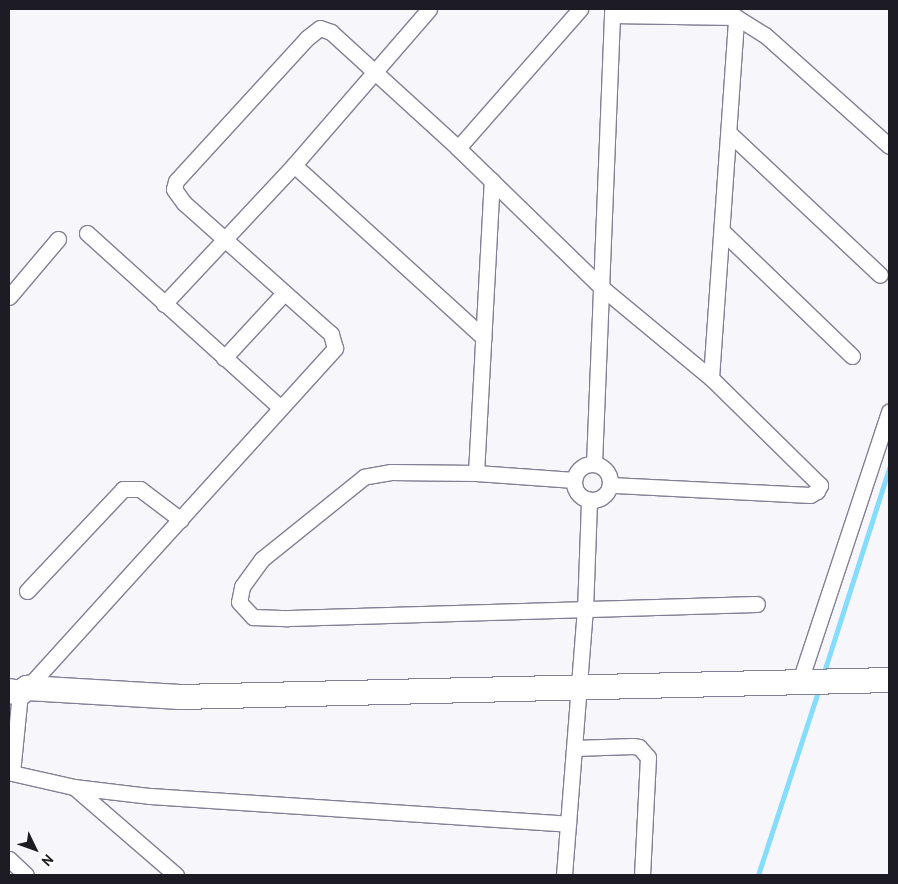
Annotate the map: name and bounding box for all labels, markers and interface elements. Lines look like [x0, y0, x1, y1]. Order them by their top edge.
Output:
north arrow [10, 824, 60, 874]
text: N [37, 850, 56, 869]

